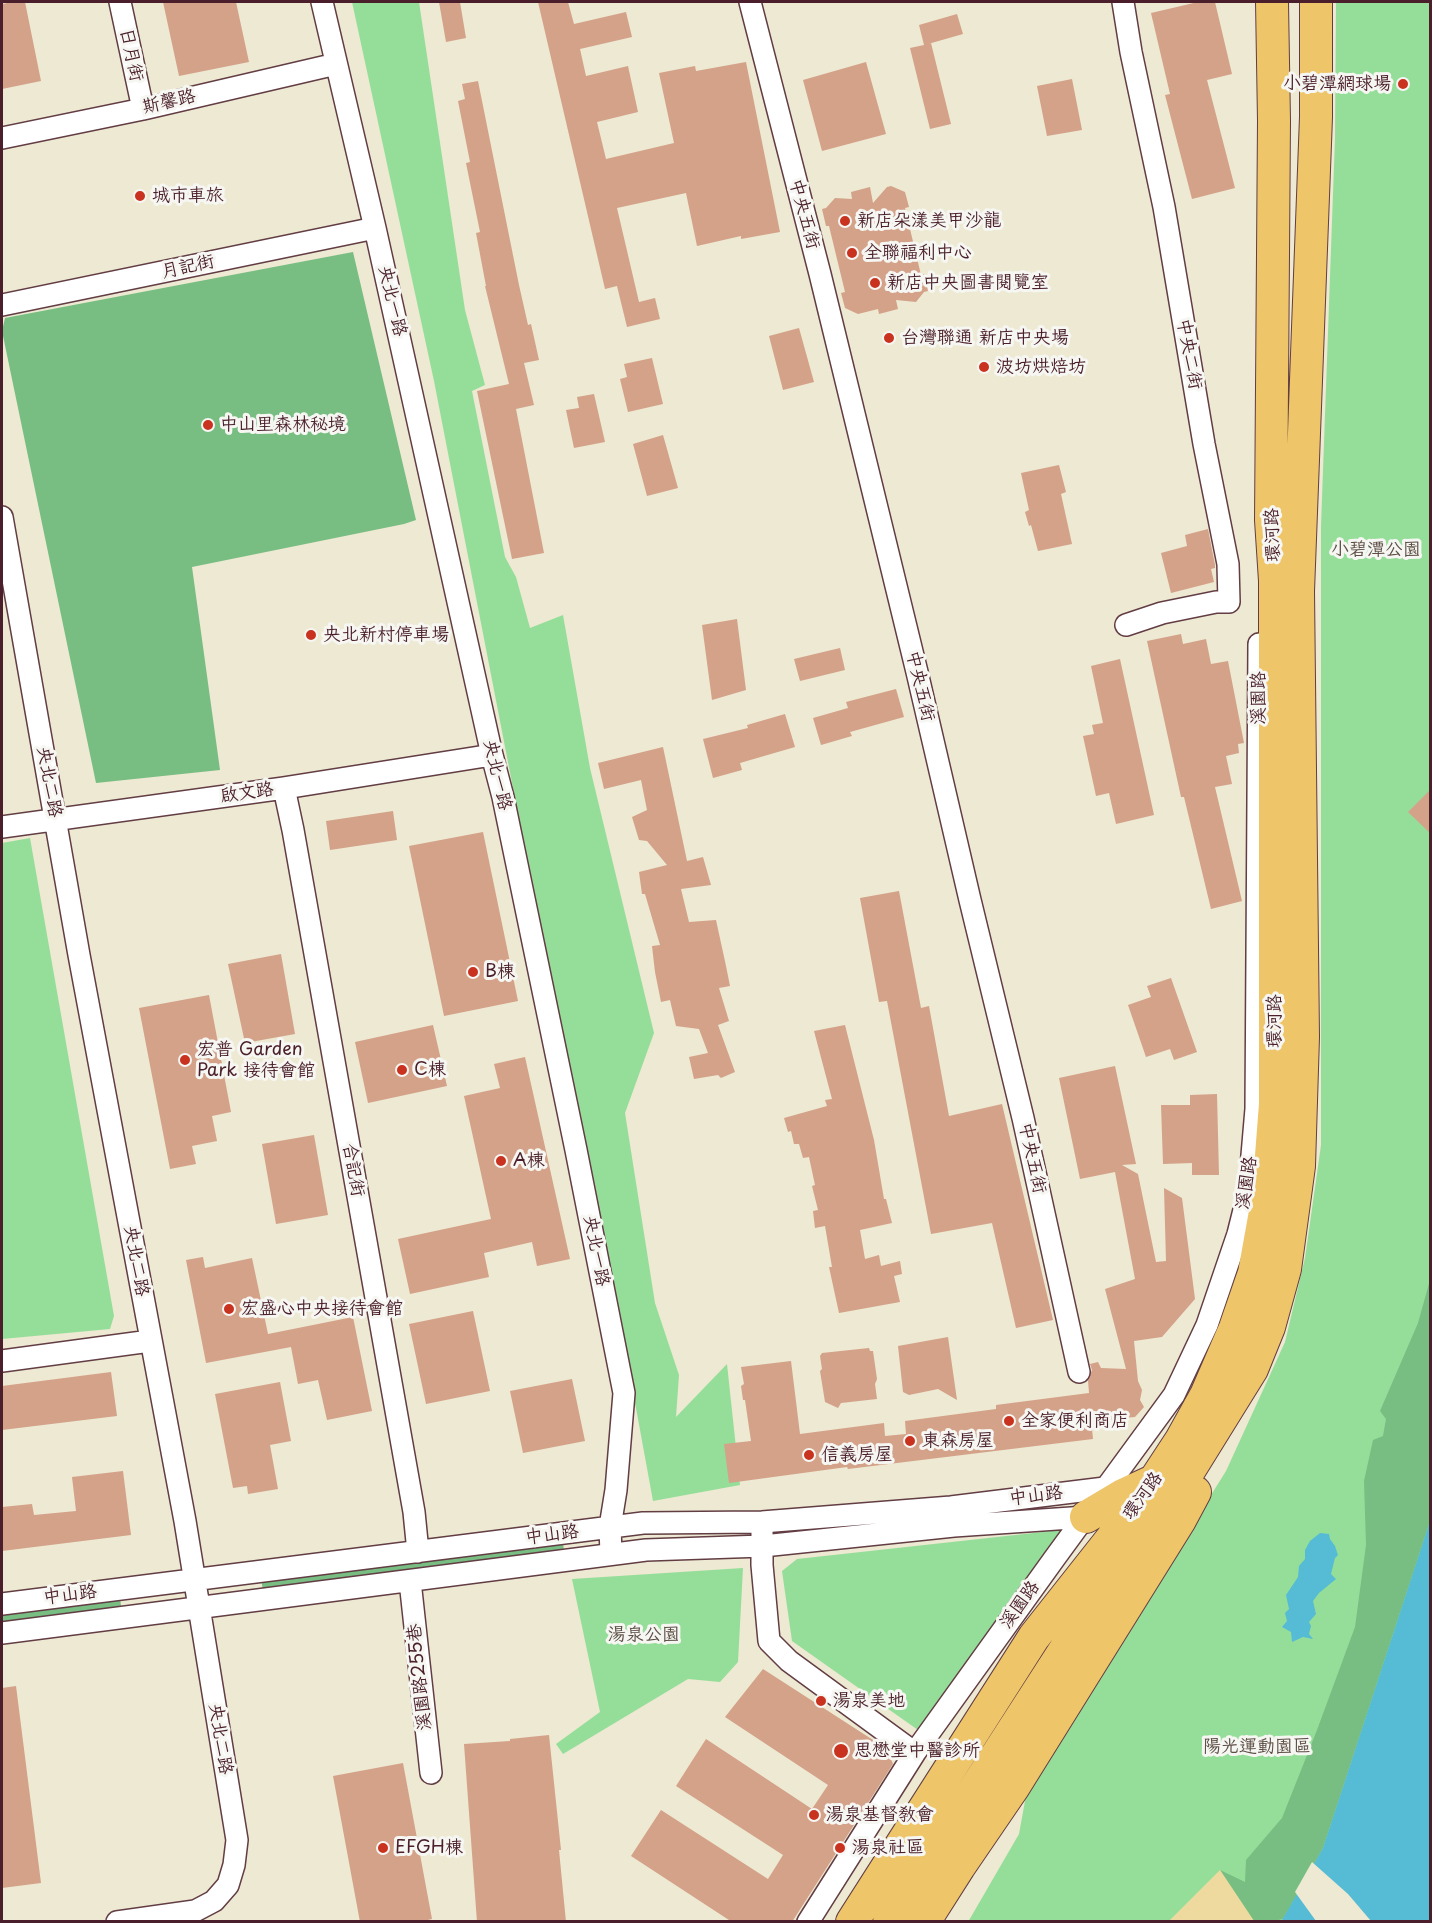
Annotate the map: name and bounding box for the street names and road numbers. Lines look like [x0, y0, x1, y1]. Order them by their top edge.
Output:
street label: 日月街 [115, 26, 147, 84]
street label: 斯馨路 [140, 85, 198, 119]
street label: 中央五街 [784, 176, 824, 252]
street label: 月記街 [159, 251, 217, 283]
street label: 央北一路 [373, 263, 411, 339]
street label: 中央二街 [1172, 317, 1206, 391]
street label: 環河路 [1261, 508, 1285, 562]
street label: 中央五街 [901, 648, 939, 724]
street label: 溪園路 [1248, 671, 1270, 725]
street label: 央北一路 [478, 737, 516, 813]
street label: 央北二路 [32, 745, 66, 819]
street label: 啟文路 [219, 779, 275, 807]
street label: 環河路 [1264, 994, 1286, 1048]
street label: 中央五街 [1014, 1121, 1050, 1195]
street label: 合記街 [338, 1142, 368, 1198]
street label: 溪園路 [1232, 1155, 1262, 1211]
street label: 央北一路 [579, 1214, 613, 1288]
street label: 央北二路 [119, 1224, 153, 1298]
street label: 環河路 [1118, 1468, 1168, 1524]
street label: 中山路 [1008, 1482, 1064, 1510]
street label: 中山路 [524, 1521, 580, 1549]
street label: 溪園路 [995, 1577, 1045, 1633]
street label: 中山路 [42, 1581, 98, 1609]
street label: 溪園路255巷 [404, 1622, 436, 1732]
street label: 央北二路 [204, 1702, 236, 1776]

